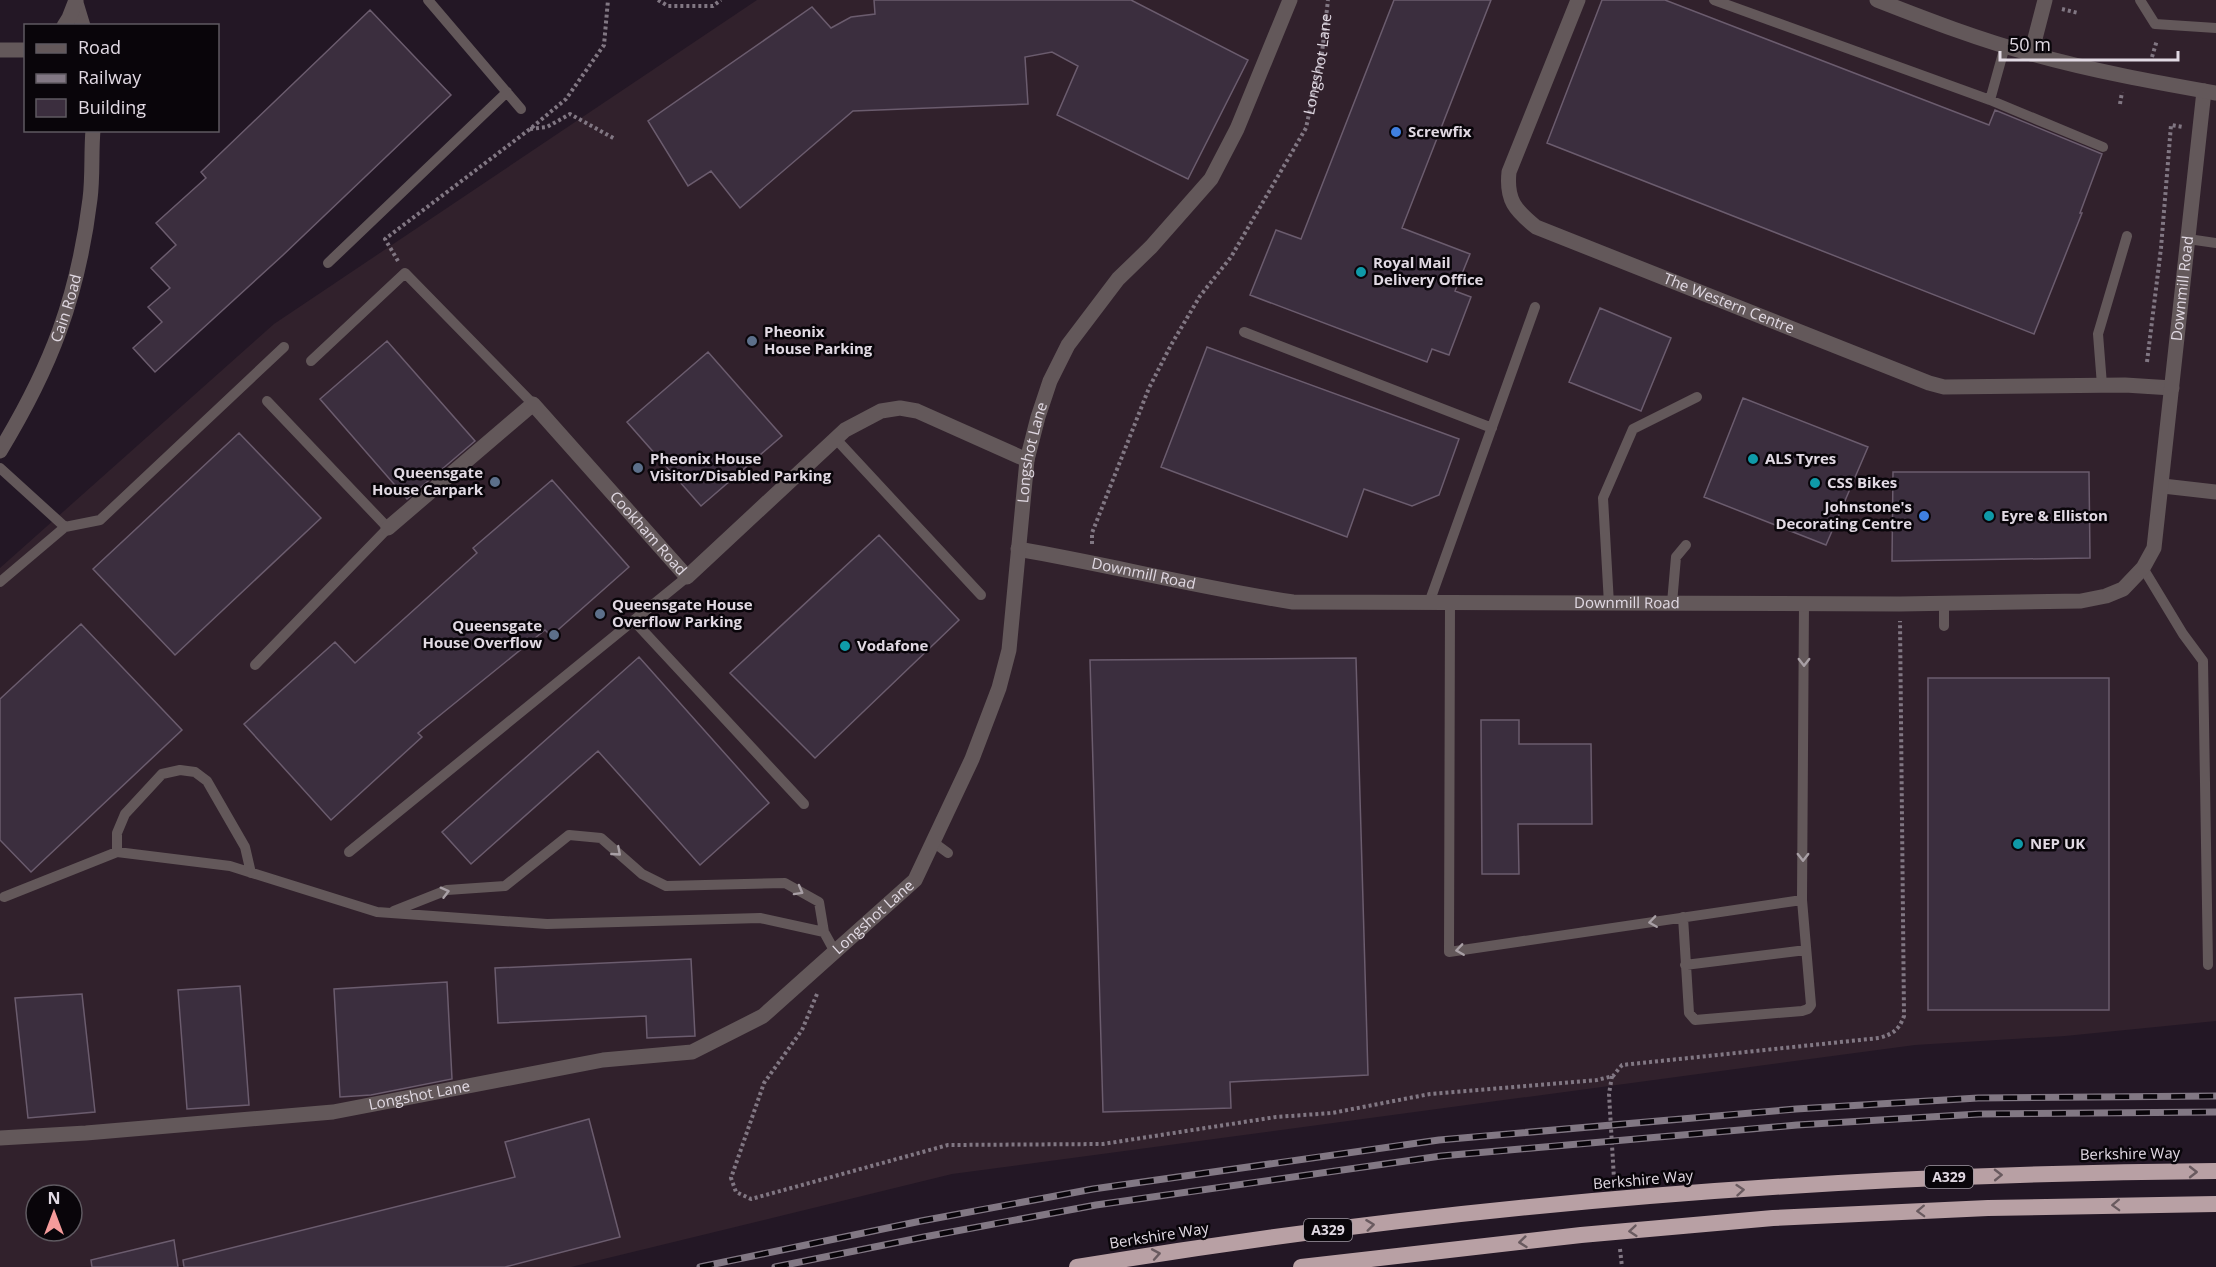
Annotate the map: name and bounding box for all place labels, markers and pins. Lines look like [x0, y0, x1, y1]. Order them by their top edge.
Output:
place label: Screwfix [1408, 121, 1472, 141]
marker: Screwfix [1389, 125, 1403, 139]
place label: Royal Mail Delivery Office [1373, 252, 1484, 289]
marker: Royal Mail Delivery Office [1354, 265, 1368, 279]
place label: Pheonix House Parking [764, 321, 873, 358]
marker: Pheonix House Parking [745, 334, 759, 348]
place label: Pheonix House Visitor/Disabled Parking [650, 448, 832, 485]
place label: ALS Tyres [1765, 448, 1836, 468]
marker: ALS Tyres [1746, 452, 1760, 466]
marker: Pheonix House Visitor/Disabled Parking [631, 461, 645, 475]
place label: Queensgate House Carpark [372, 462, 484, 499]
place label: CSS Bikes [1827, 472, 1897, 492]
marker: Queensgate House Carpark [488, 475, 502, 489]
marker: CSS Bikes [1808, 476, 1822, 490]
place label: Johnstone's Decorating Centre [1775, 496, 1912, 533]
place label: Eyre & Elliston [2001, 505, 2108, 525]
marker: Johnstone's Decorating Centre [1917, 509, 1931, 523]
marker: Eyre & Elliston [1982, 509, 1996, 523]
place label: Queensgate House Overflow Parking [612, 594, 753, 631]
marker: Queensgate House Overflow Parking [593, 607, 607, 621]
place label: Queensgate House Overflow [423, 615, 542, 652]
marker: Queensgate House Overflow [547, 628, 561, 642]
place label: Vodafone [857, 635, 929, 655]
marker: Vodafone [838, 639, 852, 653]
place label: NEP UK [2030, 833, 2085, 853]
marker: NEP UK [2011, 837, 2025, 851]

